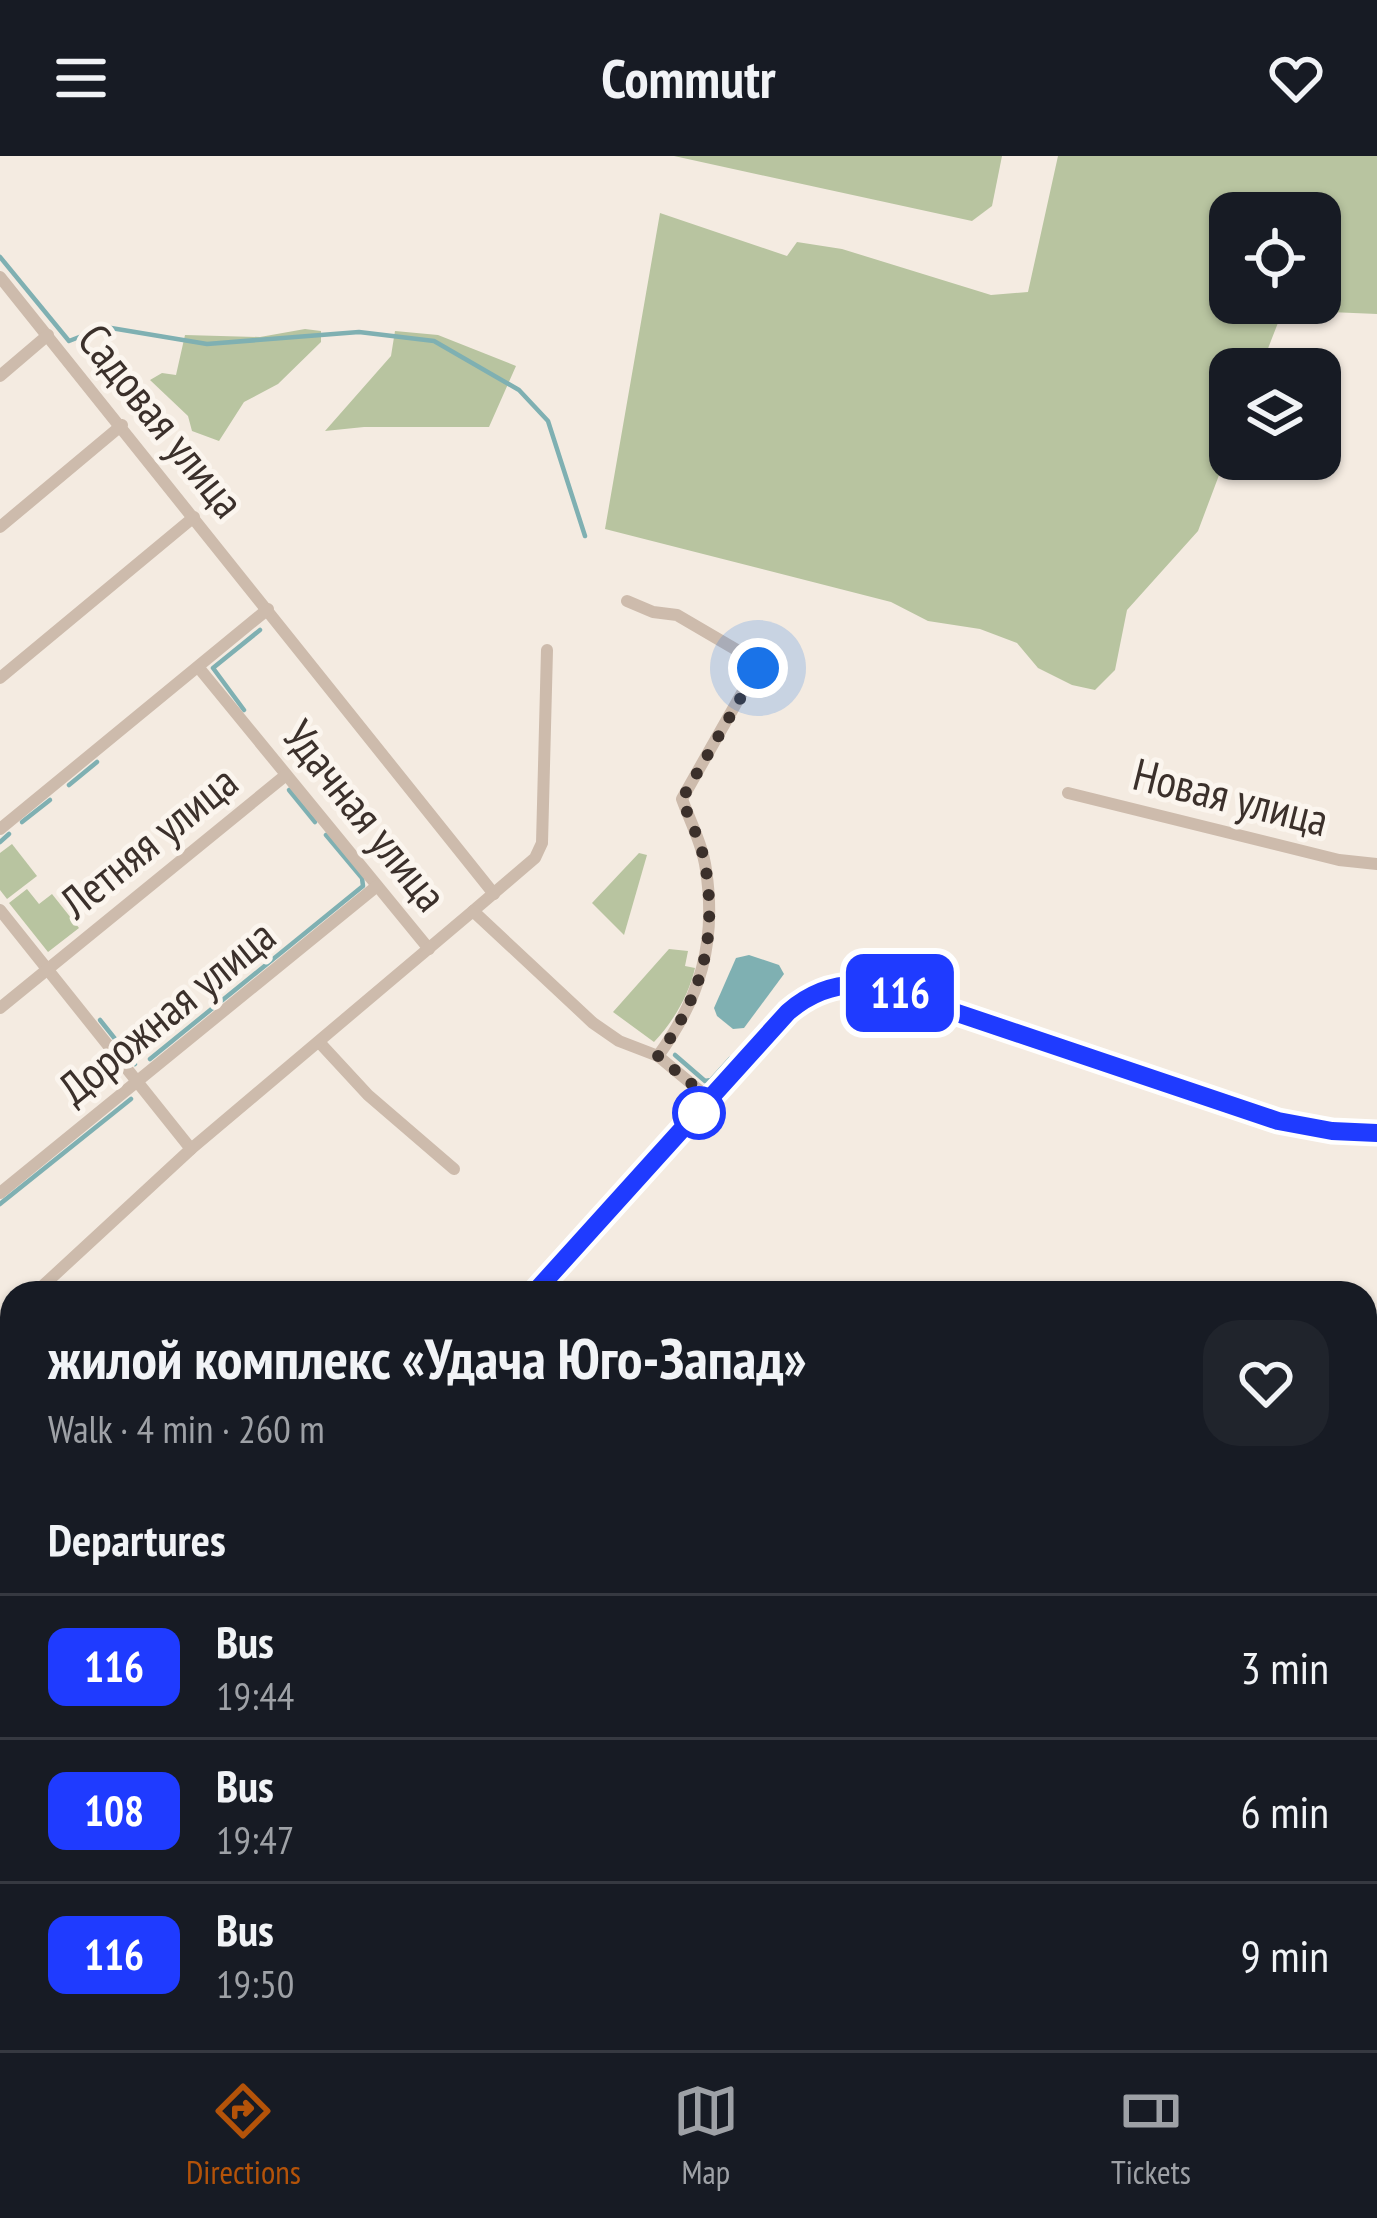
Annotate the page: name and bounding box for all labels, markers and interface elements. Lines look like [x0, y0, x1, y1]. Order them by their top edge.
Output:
text: Commutr [601, 43, 776, 113]
icon: menu [48, 45, 114, 111]
icon: heart [1263, 45, 1329, 111]
map controls [1209, 192, 1341, 480]
button: locate [1209, 192, 1341, 324]
street label: Садовая улица [66, 311, 258, 529]
button: layers [1209, 348, 1341, 480]
your location [728, 638, 788, 698]
street label: Удачная улица [271, 708, 461, 922]
street label: Новая улица [1128, 744, 1334, 848]
street label: Летняя улица [47, 752, 248, 931]
street label: Дорожная улица [46, 906, 286, 1116]
line badge: 116 [831, 954, 969, 1032]
text: 116 [870, 965, 930, 1020]
unlabelled marker [674, 1088, 724, 1138]
button: heart [1203, 1320, 1329, 1446]
text: жилой комплекс «Удача Юго-Запад» [48, 1321, 807, 1395]
text: Walk · 4 min · 260 m [48, 1403, 325, 1454]
text: Departures [48, 1510, 226, 1568]
text: Bus [216, 1612, 274, 1670]
text: 3 min [1240, 1638, 1329, 1696]
text: 116 [84, 1639, 144, 1694]
text: 19:44 [216, 1670, 294, 1721]
text: Bus [216, 1756, 274, 1814]
text: 6 min [1240, 1782, 1329, 1840]
text: 108 [84, 1783, 144, 1838]
text: 19:47 [216, 1814, 294, 1865]
text: Bus [216, 1900, 274, 1958]
text: 9 min [1240, 1926, 1329, 1984]
text: 116 [84, 1927, 144, 1982]
text: 19:50 [216, 1958, 294, 2009]
tab: Directions [186, 2078, 301, 2193]
tab: Map [673, 2078, 739, 2193]
tab: Tickets [1111, 2078, 1191, 2193]

